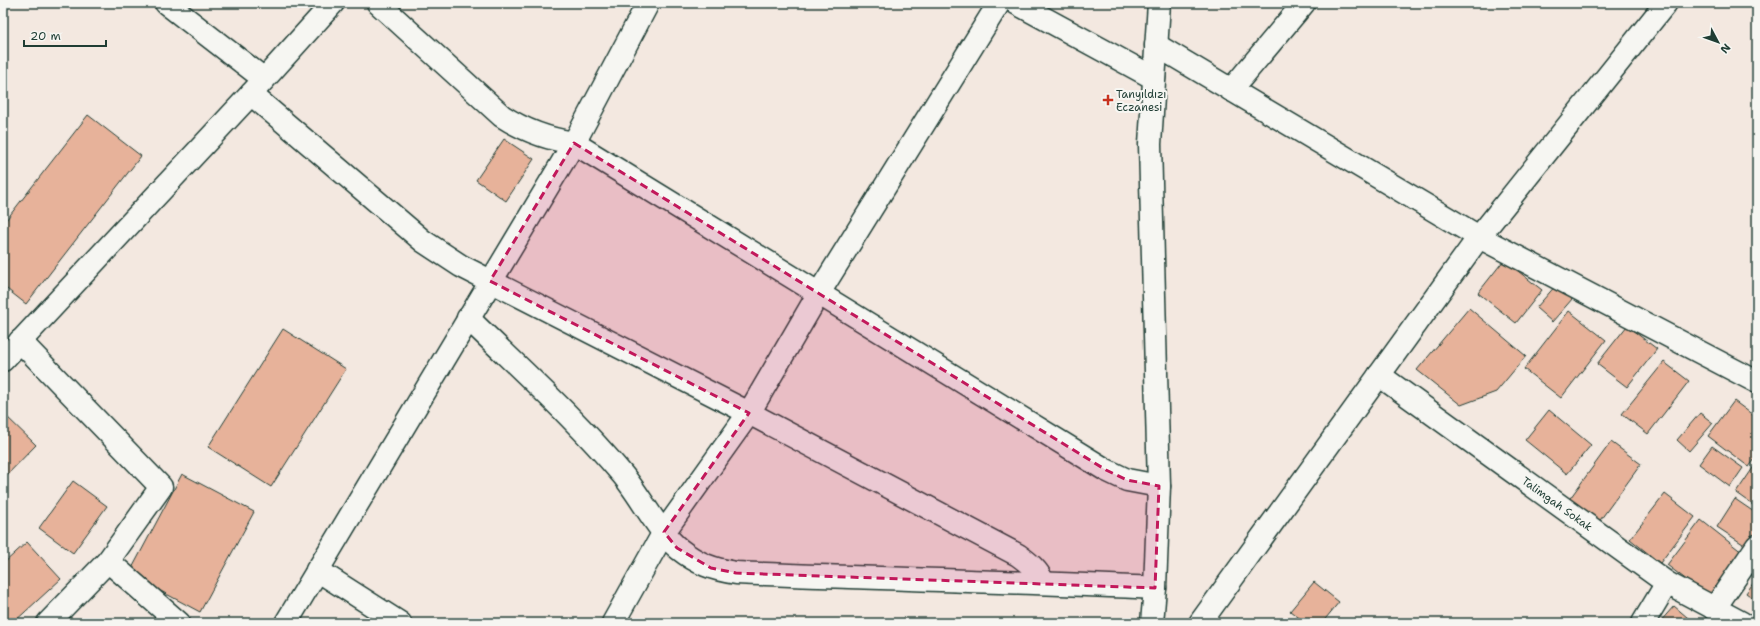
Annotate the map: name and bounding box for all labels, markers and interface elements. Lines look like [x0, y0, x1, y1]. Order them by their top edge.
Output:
scale bar [24, 22, 106, 48]
north arrow [1698, 22, 1738, 62]
text: 20 m [30, 28, 61, 44]
text: N [1716, 40, 1734, 57]
place label: Tanyıldızı Eczanesi [1116, 87, 1166, 115]
marker: Tanyıldızı Eczanesi [1103, 95, 1113, 105]
street label: Talimgah Sokak [1519, 474, 1595, 535]

